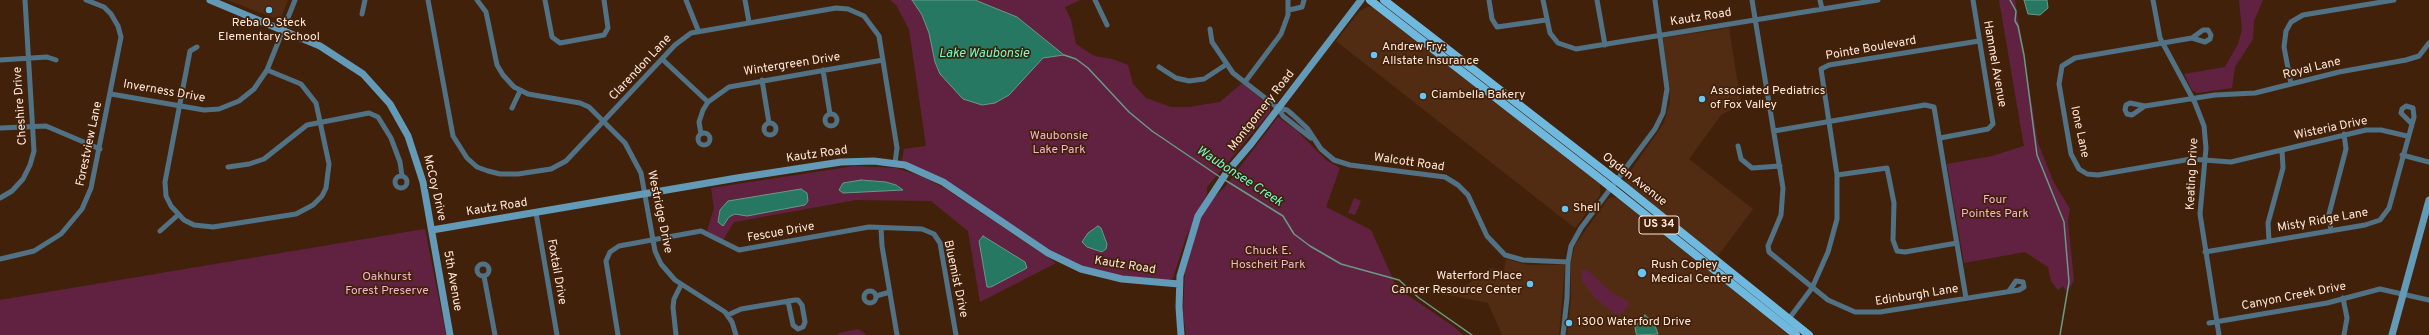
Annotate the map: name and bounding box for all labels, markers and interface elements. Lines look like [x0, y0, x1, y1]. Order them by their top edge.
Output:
marker: Reba O. Steck Elementary School [264, 5, 274, 15]
street label: Kautz Road [1669, 6, 1733, 30]
place label: Reba O. Steck Elementary School [218, 17, 320, 45]
street label: Hammel Avenue [1979, 20, 2009, 108]
street label: Clarendon Lane [607, 32, 675, 104]
street label: Pointe Boulevard [1825, 34, 1917, 64]
place label: Andrew Fry: Allstate Insurance [1382, 41, 1479, 69]
water label: Lake Waubonsie [939, 46, 1029, 62]
street label: Wintergreen Drive [743, 50, 841, 80]
marker: Andrew Fry: Allstate Insurance [1369, 50, 1379, 60]
street label: Royal Lane [2282, 55, 2342, 83]
street label: Cheshire Drive [11, 66, 31, 146]
street label: Montgomery Road [1226, 67, 1298, 155]
street label: Inverness Drive [122, 78, 206, 106]
place label: Associated Pediatrics of Fox Valley [1710, 85, 1825, 113]
place label: Ciambella Bakery [1431, 89, 1525, 103]
marker: Ciambella Bakery [1418, 91, 1428, 101]
marker: Associated Pediatrics of Fox Valley [1697, 94, 1707, 104]
street label: Forestview Lane [74, 100, 106, 188]
street label: Ione Lane [2066, 105, 2092, 159]
street label: Wisteria Drive [2293, 114, 2369, 144]
park label: Waubonsie Lake Park [1030, 130, 1088, 158]
street label: Keating Drive [2184, 137, 2202, 211]
water label: Waubonsee Creek [1193, 143, 1285, 211]
street label: Kautz Road [785, 144, 849, 166]
street label: Ogden Avenue [1599, 150, 1669, 210]
street label: Walcott Road [1373, 151, 1445, 175]
street label: McCoy Drive [419, 153, 449, 223]
street label: Westridge Drive [643, 169, 675, 255]
park label: Four Pointes Park [1961, 194, 2029, 222]
street label: Kautz Road [465, 196, 529, 220]
place label: Shell [1573, 202, 1600, 216]
marker: Shell [1560, 204, 1570, 214]
street label: Misty Ridge Lane [2276, 206, 2370, 236]
road number: US 34 [1639, 216, 1679, 234]
street label: Fescue Drive [746, 220, 816, 246]
street label: Foxtail Drive [543, 238, 569, 306]
street label: Bluemist Drive [940, 239, 970, 319]
park label: Chuck E. Hoscheit Park [1230, 245, 1306, 273]
street label: 5th Avenue [440, 249, 464, 313]
street label: Kautz Road [1093, 254, 1157, 278]
place label: Rush Copley Medical Center [1651, 259, 1732, 287]
marker: Rush Copley Medical Center [1636, 267, 1648, 279]
place label: Waterford Place Cancer Resource Center [1391, 270, 1522, 298]
park label: Oakhurst Forest Preserve [345, 271, 429, 299]
marker: Waterford Place Cancer Resource Center [1525, 279, 1535, 289]
street label: Canyon Creek Drive [2240, 280, 2348, 314]
street label: Edinburgh Lane [1874, 282, 1960, 310]
place label: 1300 Waterford Drive [1577, 316, 1691, 330]
marker: 1300 Waterford Drive [1564, 318, 1574, 328]

